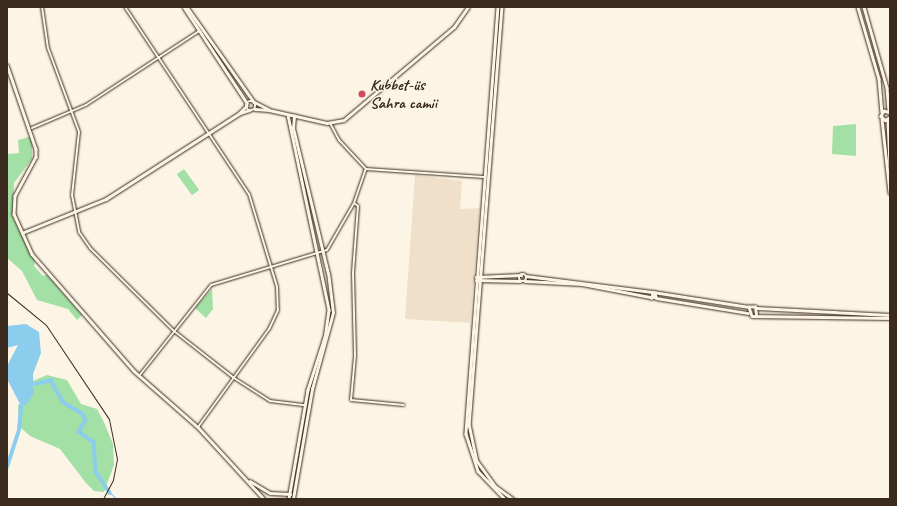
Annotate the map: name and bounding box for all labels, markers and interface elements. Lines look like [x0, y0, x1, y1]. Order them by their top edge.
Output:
place label: Kubbet-üs Sahra camii [370, 75, 438, 113]
marker: Kubbet-üs Sahra camii [357, 89, 367, 99]

